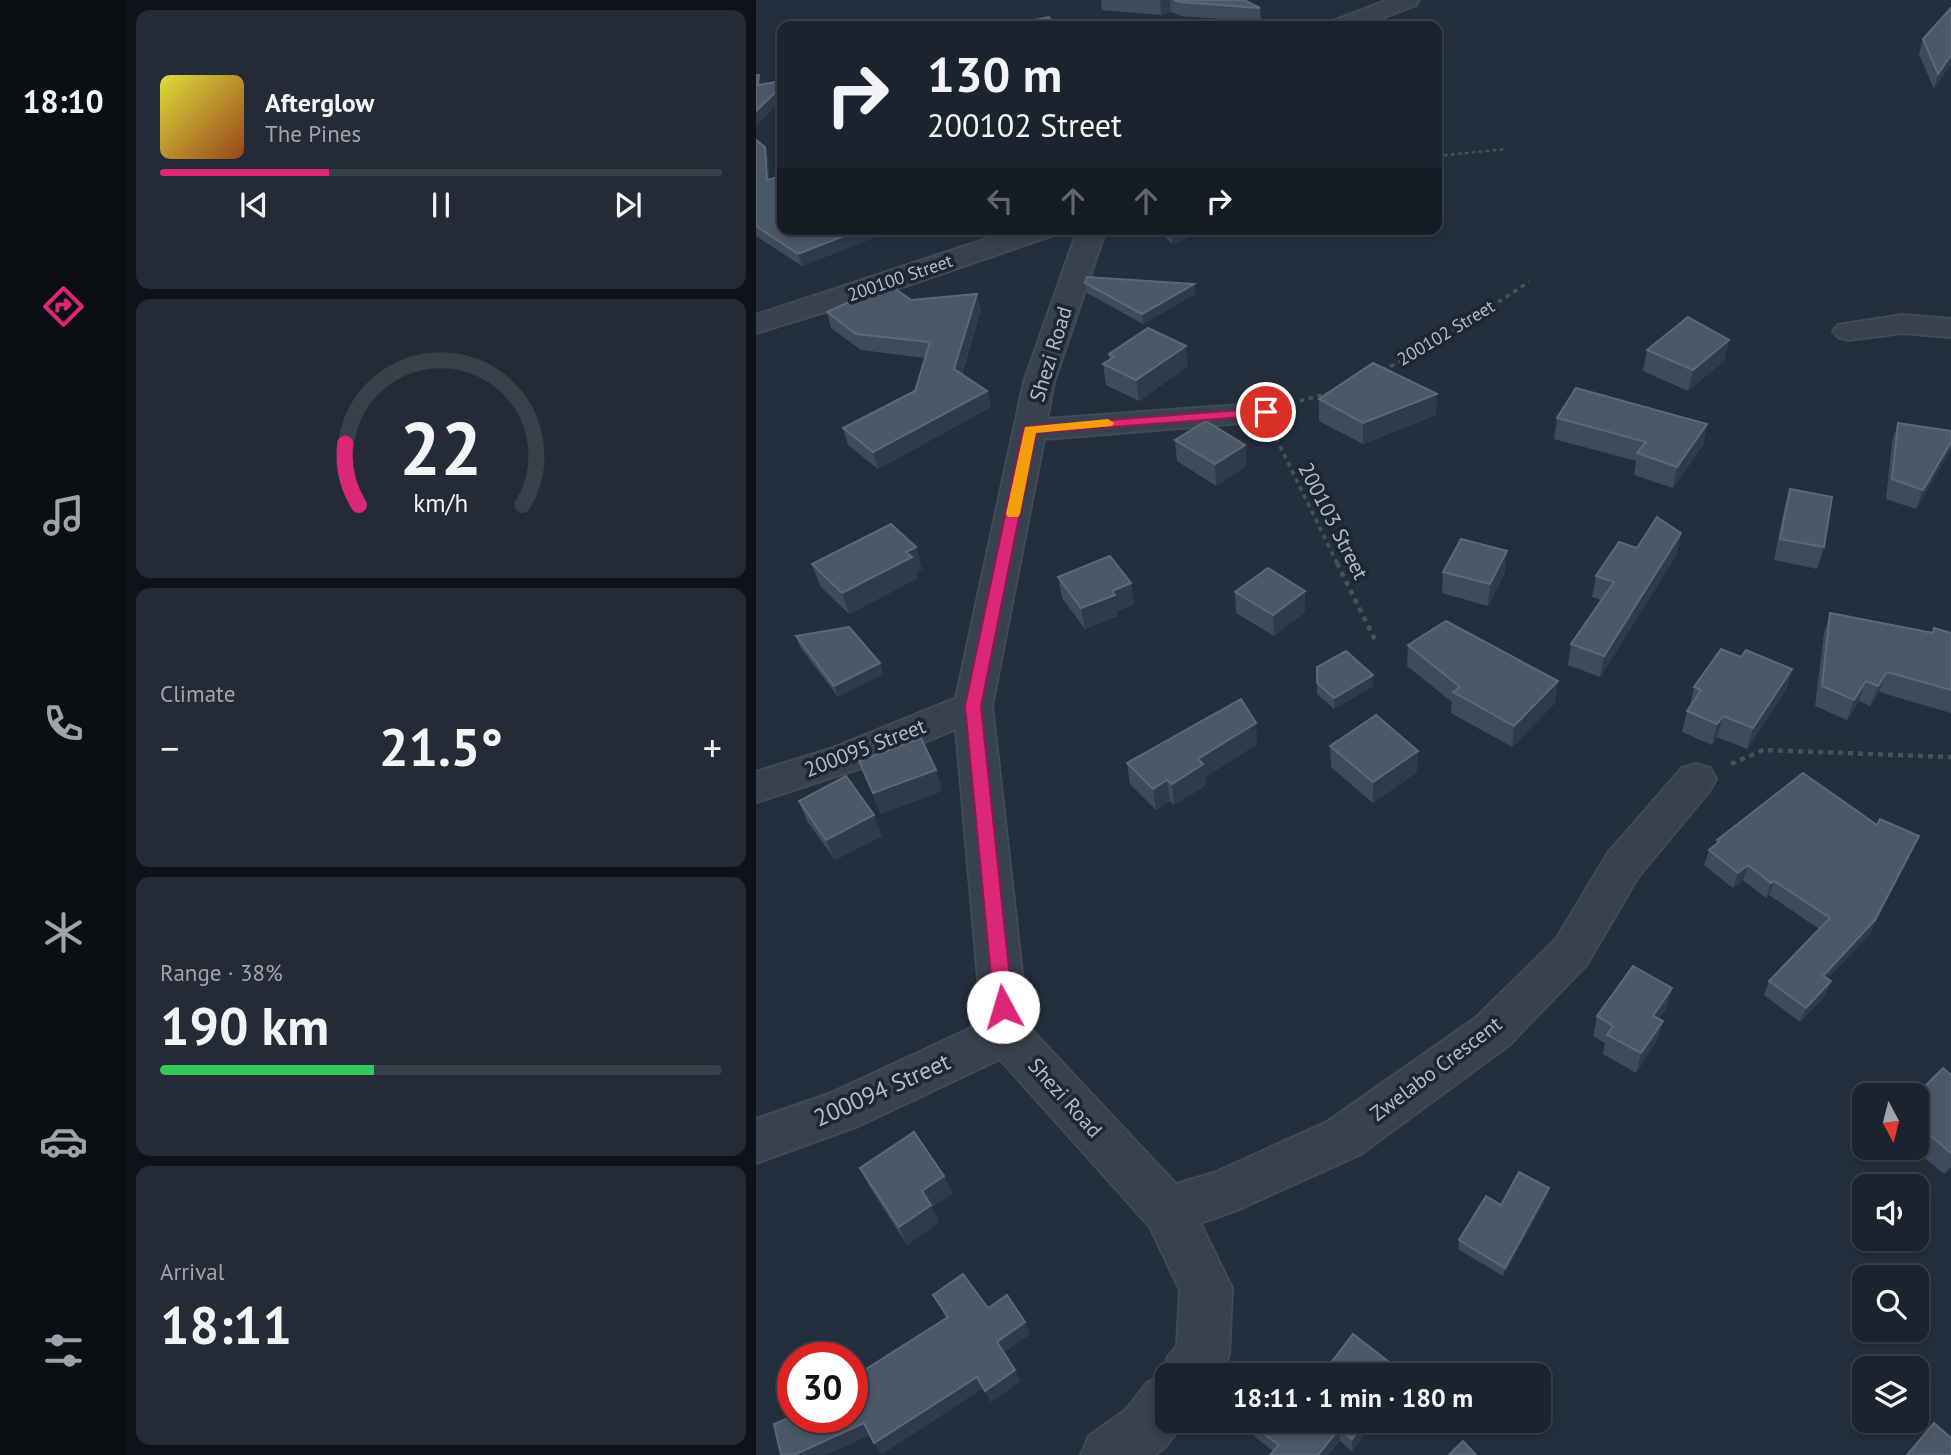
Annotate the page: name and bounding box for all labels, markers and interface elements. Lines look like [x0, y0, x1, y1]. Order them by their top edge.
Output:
text: 130 m [927, 42, 1062, 106]
icon: right [812, 49, 903, 140]
text: 18:10 [22, 80, 104, 122]
text: Afterglow [265, 86, 374, 119]
text: 200102 Street [927, 104, 1122, 146]
text: The Pines [265, 119, 361, 148]
icon: left [981, 182, 1019, 220]
icon: ahead [1054, 182, 1092, 220]
icon: ahead [1127, 182, 1165, 220]
icon: right [1200, 182, 1238, 220]
icon: previous [235, 186, 273, 224]
icon: pause [422, 186, 460, 224]
icon: next [609, 186, 647, 224]
street label: 200100 Street [844, 249, 955, 306]
icon: directions [39, 282, 88, 331]
street label: 200102 Street [1393, 294, 1499, 371]
street label: Shezi Road [1023, 303, 1078, 405]
pin [1236, 382, 1296, 442]
icon: arrive [1247, 393, 1285, 431]
text: 22 [400, 401, 482, 495]
street label: 200103 Street [1292, 458, 1375, 584]
text: km/h [414, 486, 468, 518]
icon: music [39, 491, 88, 540]
text: Climate [160, 679, 235, 708]
icon: phone [39, 699, 88, 748]
street label: 200095 Street [800, 712, 929, 783]
text: 21.5° [379, 713, 503, 780]
text: − [160, 723, 179, 772]
text: + [703, 723, 722, 772]
icon: climate [39, 908, 88, 957]
text: Range · 38% [160, 958, 283, 987]
position arrow [966, 970, 1040, 1044]
text: 190 km [160, 992, 329, 1059]
street label: Zwelabo Crescent [1364, 1010, 1507, 1127]
street label: 200094 Street [809, 1046, 955, 1133]
street label: Shezi Road [1022, 1052, 1108, 1143]
north arrow [1852, 1083, 1928, 1160]
map controls [1852, 1083, 1929, 1433]
icon: car [39, 1117, 88, 1166]
button: sound [1852, 1174, 1929, 1251]
text: Arrival [160, 1257, 224, 1286]
button: search [1852, 1265, 1929, 1342]
text: 18:11 [160, 1291, 292, 1358]
icon: filters [39, 1326, 88, 1375]
speed limit sign: 30 [777, 1342, 868, 1433]
button: layers [1852, 1356, 1929, 1433]
text: 18:11 · 1 min · 180 m [1233, 1381, 1473, 1414]

